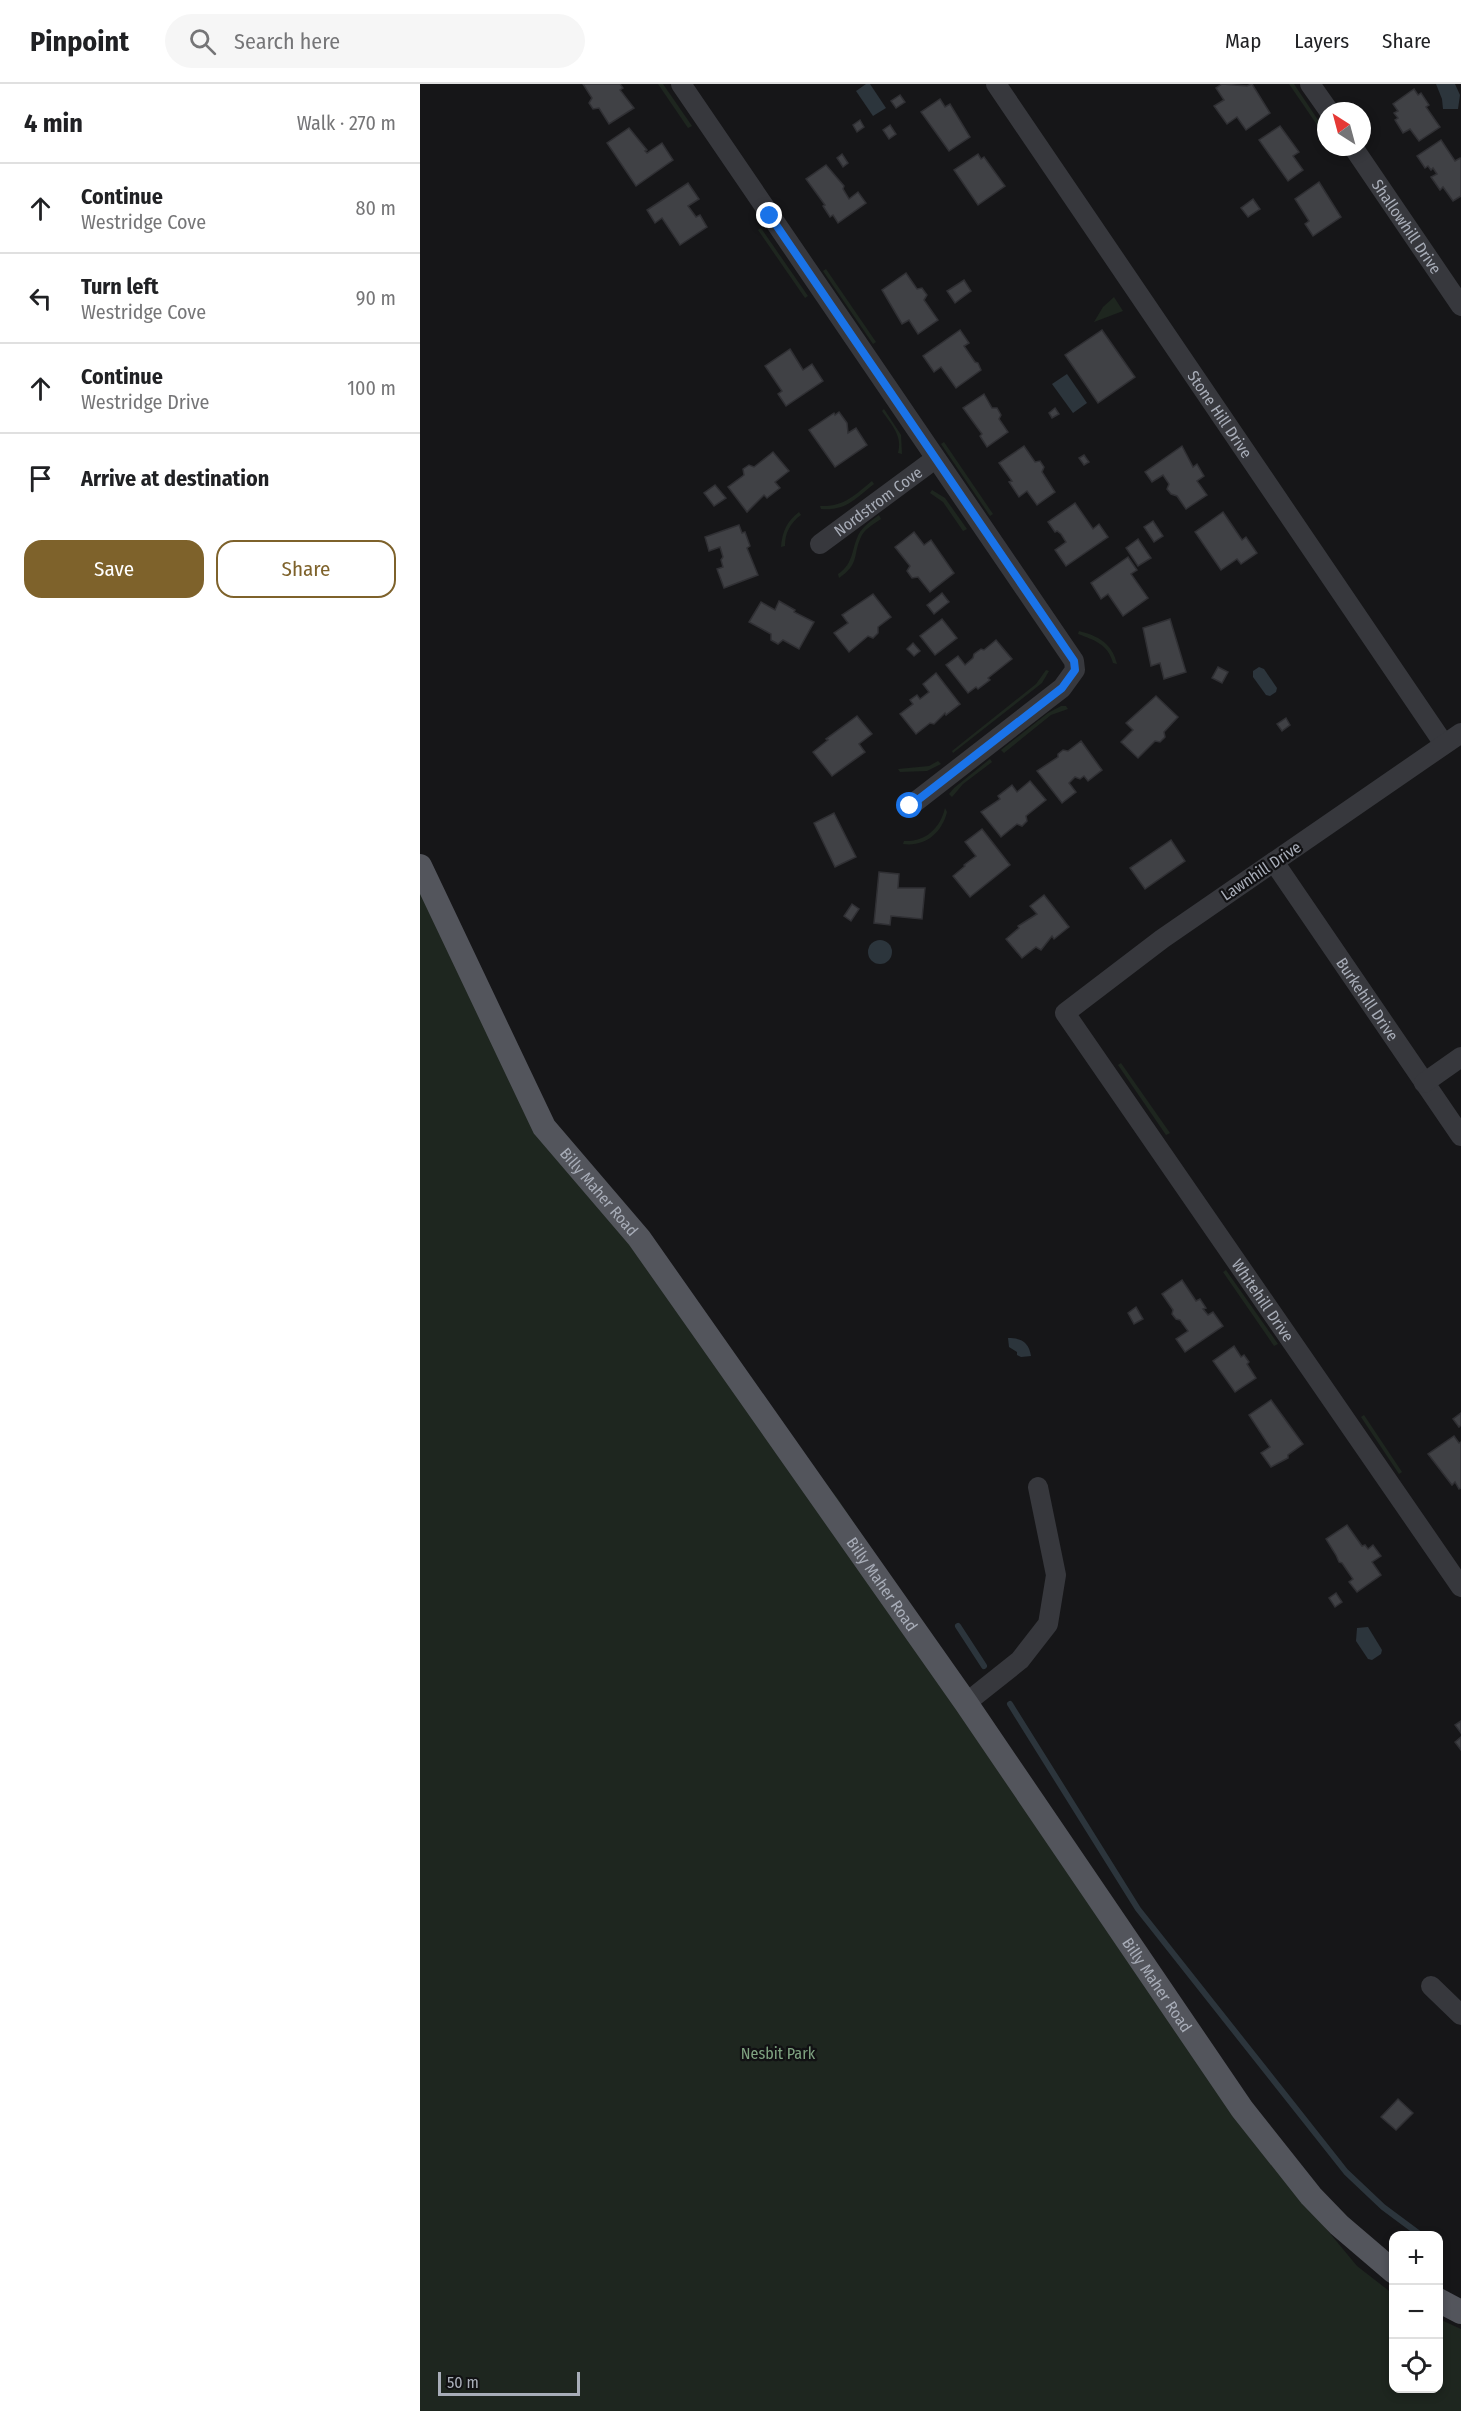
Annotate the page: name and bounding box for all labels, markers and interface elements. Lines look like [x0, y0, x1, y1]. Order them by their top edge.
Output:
search box [165, 14, 585, 68]
text: Pinpoint [30, 25, 129, 58]
icon: search [186, 25, 219, 58]
text: Search here [234, 28, 340, 55]
text: Map [1225, 28, 1261, 54]
text: Layers [1294, 28, 1349, 54]
text: Share [1382, 28, 1431, 54]
north arrow [1317, 102, 1371, 156]
text: 4 min [24, 108, 83, 139]
text: Walk · 270 m [297, 111, 396, 135]
street label: Shallowhill Drive [1368, 176, 1446, 277]
text: Continue [81, 183, 163, 210]
icon: ahead [24, 192, 57, 225]
text: 80 m [356, 196, 396, 220]
route end [756, 202, 782, 228]
text: Westridge Cove [81, 210, 206, 234]
text: Turn left [81, 273, 159, 300]
icon: left [24, 282, 57, 315]
text: 90 m [356, 286, 396, 310]
text: Westridge Cove [81, 300, 206, 324]
text: Continue [81, 363, 163, 390]
street label: Stone Hill Drive [1184, 367, 1256, 461]
icon: ahead [24, 372, 57, 405]
text: 100 m [347, 376, 396, 400]
text: Westridge Drive [81, 390, 209, 414]
icon: arrive [24, 462, 57, 495]
street label: Nordstrom Cove [830, 462, 926, 540]
text: Arrive at destination [81, 465, 269, 492]
button: Save [24, 540, 204, 598]
button: Share [216, 540, 396, 598]
route start [896, 792, 922, 818]
street label: Lawnhill Drive [1217, 837, 1305, 905]
street label: Burkehill Drive [1333, 954, 1403, 1044]
street label: Billy Maher Road [556, 1144, 642, 1240]
street label: Whitehill Drive [1228, 1255, 1298, 1345]
street label: Billy Maher Road [843, 1533, 922, 1634]
street label: Billy Maher Road [1119, 1934, 1196, 2035]
park label: Nesbit Park [741, 2044, 816, 2063]
map controls [1389, 2231, 1443, 2393]
button: + [1389, 2231, 1443, 2285]
button: − [1389, 2285, 1443, 2339]
button: locate [1389, 2339, 1443, 2393]
scale bar [438, 2369, 580, 2396]
text: 50 m [447, 2373, 479, 2392]

